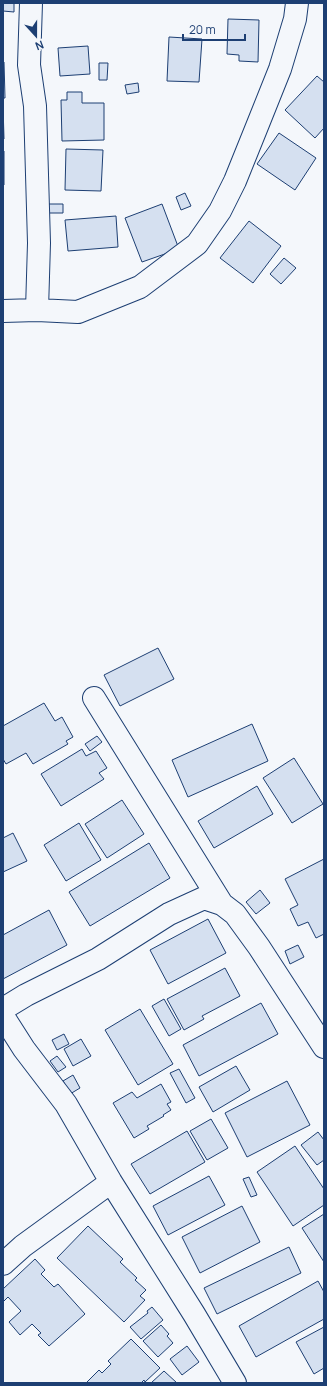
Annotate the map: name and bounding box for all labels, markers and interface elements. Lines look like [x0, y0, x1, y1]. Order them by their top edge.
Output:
north arrow [16, 16, 56, 56]
scale bar [183, 16, 245, 42]
text: 20 m [189, 21, 216, 38]
text: N [33, 37, 46, 54]

